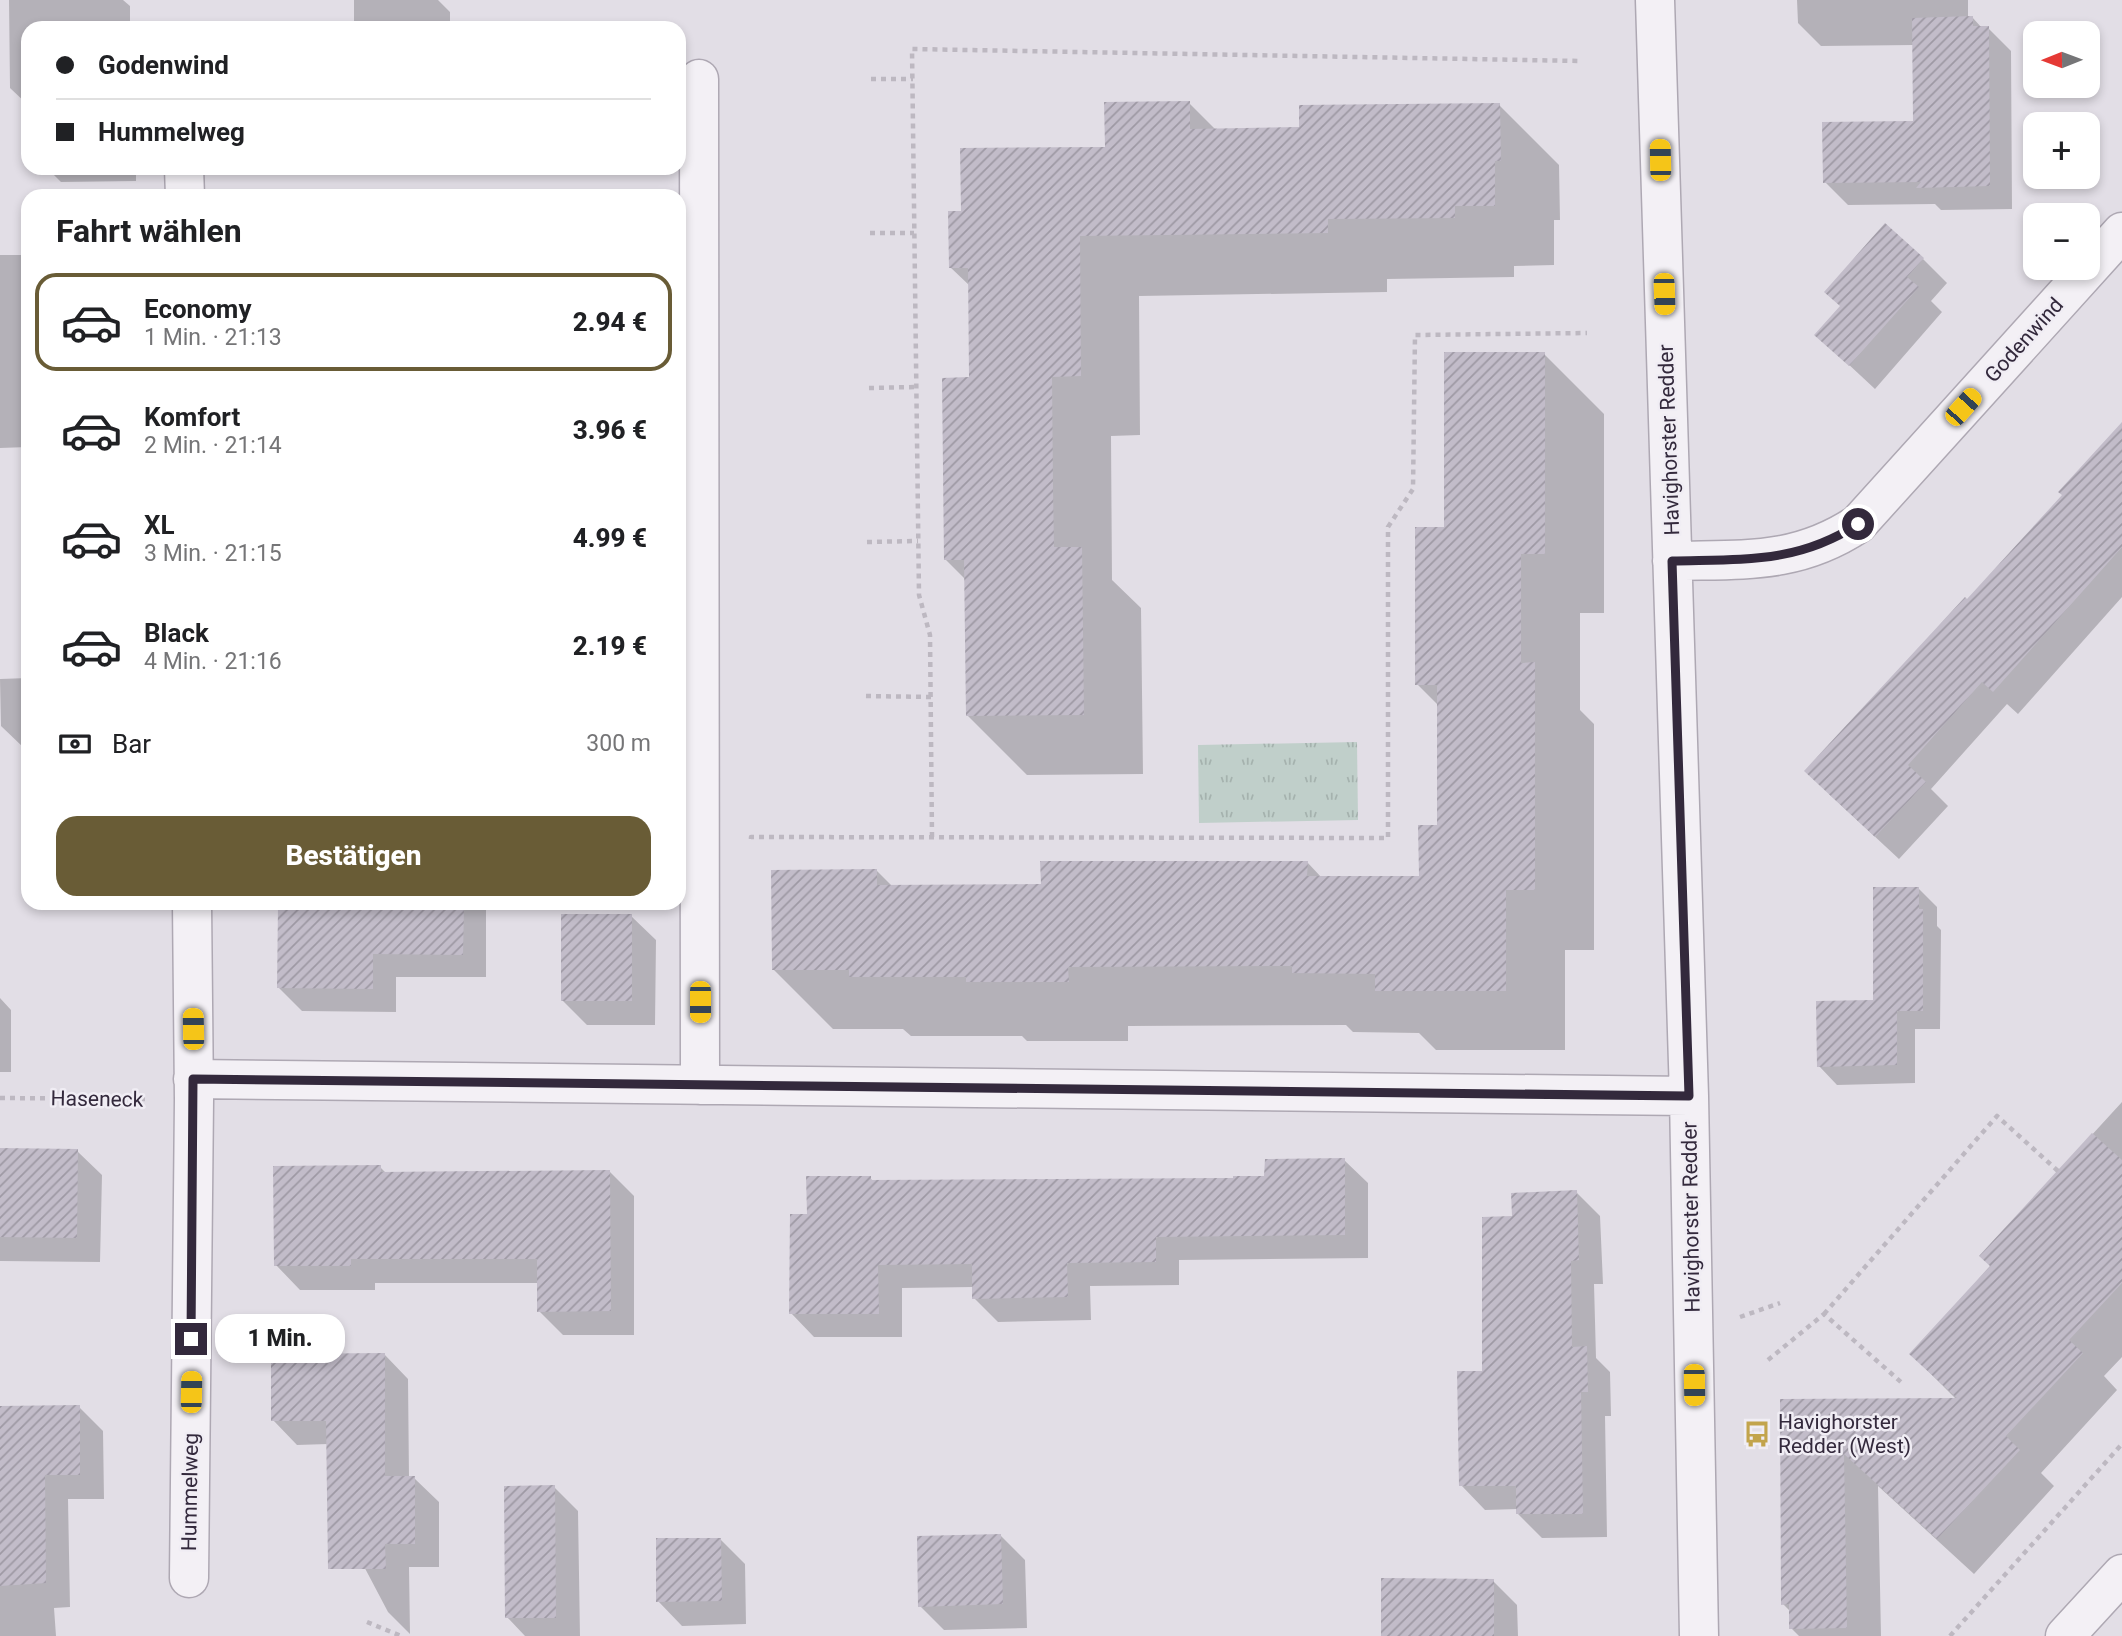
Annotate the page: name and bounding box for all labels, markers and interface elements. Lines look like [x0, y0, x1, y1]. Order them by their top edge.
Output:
north arrow [2023, 21, 2100, 98]
map controls [2023, 21, 2100, 280]
text: Godenwind [98, 50, 229, 80]
button: + [2023, 112, 2100, 189]
text: Hummelweg [98, 117, 245, 147]
car [1650, 139, 1671, 181]
button: − [2023, 203, 2100, 280]
text: Fahrt wählen [56, 212, 242, 250]
car [1653, 273, 1676, 315]
icon: car [60, 291, 123, 354]
street label: Godenwind [1980, 293, 2068, 387]
text: Economy [144, 294, 251, 324]
text: 2.94 € [573, 307, 647, 337]
text: 1 Min. · 21:13 [144, 324, 282, 351]
street label: Havighorster Redder [1654, 344, 1684, 536]
car [1942, 384, 1985, 430]
icon: car [60, 399, 123, 462]
text: Komfort [144, 402, 240, 432]
text: 3.96 € [573, 415, 647, 445]
text: 2 Min. · 21:14 [144, 432, 282, 459]
icon: car [60, 507, 123, 570]
route start [1842, 508, 1874, 540]
text: XL [144, 510, 175, 540]
text: 4.99 € [573, 523, 647, 553]
text: 3 Min. · 21:15 [144, 540, 282, 567]
icon: car [60, 615, 123, 678]
text: Black [144, 618, 209, 648]
text: 2.19 € [573, 631, 647, 661]
text: 4 Min. · 21:16 [144, 648, 282, 675]
icon: cash [56, 725, 94, 763]
text: Bar [112, 729, 151, 759]
text: 300 m [586, 730, 651, 757]
button: Bestätigen [56, 816, 651, 896]
car [690, 981, 711, 1023]
car [183, 1008, 204, 1050]
street label: Haseneck [50, 1086, 144, 1112]
street label: Havighorster Redder [1677, 1121, 1705, 1313]
callout: 1 Min. [216, 1314, 345, 1364]
route end [175, 1323, 207, 1355]
text: 1 Min. [247, 1325, 313, 1352]
car [1684, 1364, 1705, 1406]
car [181, 1371, 202, 1413]
place label: Havighorster Redder (West) [1778, 1410, 1911, 1458]
bus stop icon: Havighorster Redder (West) [1742, 1419, 1772, 1449]
street label: Hummelweg [177, 1433, 203, 1551]

